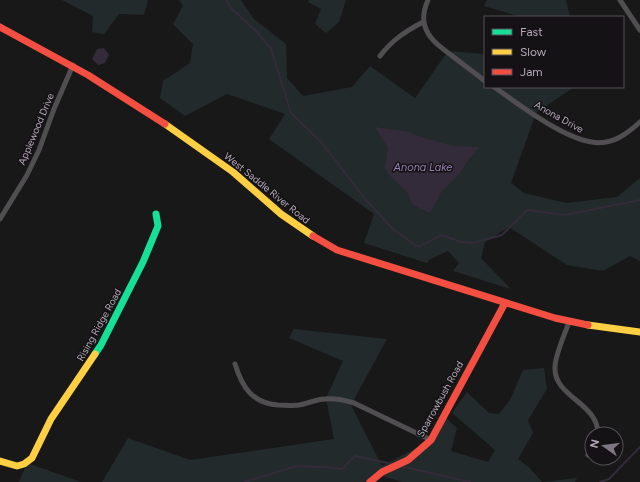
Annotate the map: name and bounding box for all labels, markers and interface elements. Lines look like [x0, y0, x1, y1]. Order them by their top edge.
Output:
legend [484, 16, 624, 88]
text: Fast [520, 25, 543, 39]
text: Slow [520, 45, 547, 59]
text: Jam [520, 65, 543, 79]
street label: Applewood Drive [15, 91, 57, 167]
street label: Anona Drive [532, 98, 586, 136]
street label: West Saddle River Road [221, 149, 313, 227]
water label: Anona Lake [393, 161, 452, 174]
street label: Rising Ridge Road [74, 286, 124, 363]
street label: Sparrowbush Road [414, 359, 466, 439]
north arrow [584, 426, 624, 466]
text: N [587, 438, 602, 449]

